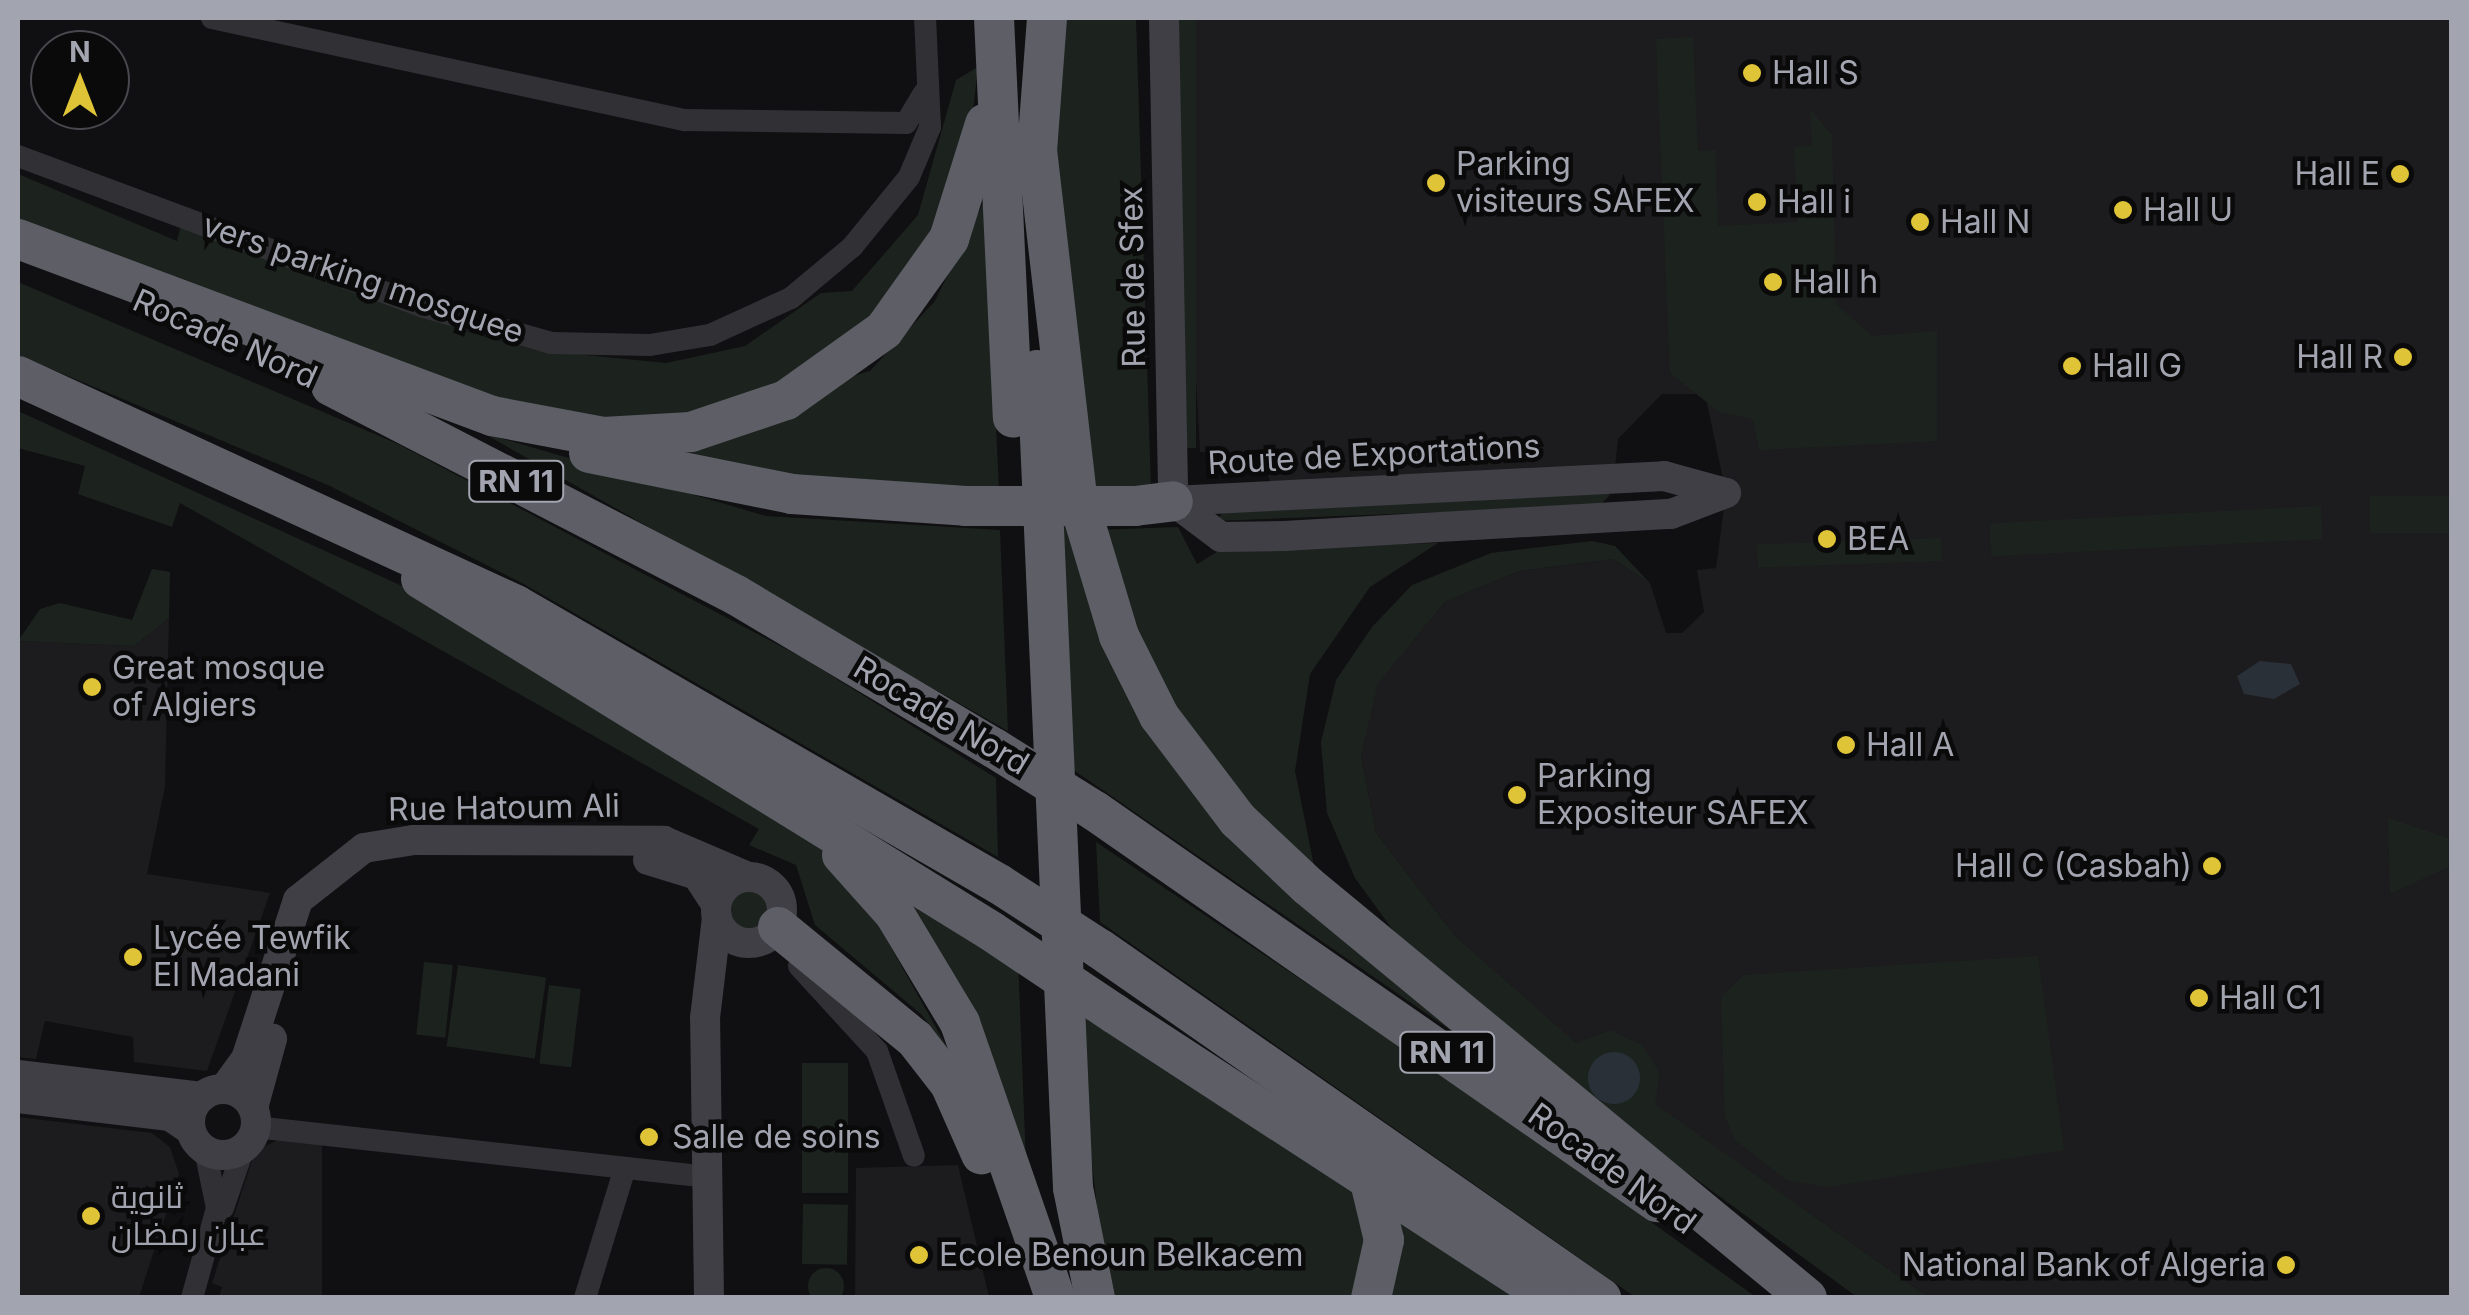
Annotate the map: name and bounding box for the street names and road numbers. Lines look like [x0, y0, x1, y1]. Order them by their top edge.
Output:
street label: Rue de Sfex [1112, 186, 1154, 368]
street label: vers parking mosquee [197, 206, 529, 352]
street label: Rocade Nord [127, 281, 323, 397]
street label: Route de Exportations [1207, 427, 1541, 483]
road number: RN 11 [466, 456, 566, 506]
street label: Rocade Nord [846, 649, 1036, 783]
street label: Rue Hatoum Ali [388, 787, 620, 829]
road number: RN 11 [1397, 1027, 1497, 1077]
street label: Rocade Nord [1521, 1095, 1703, 1243]

